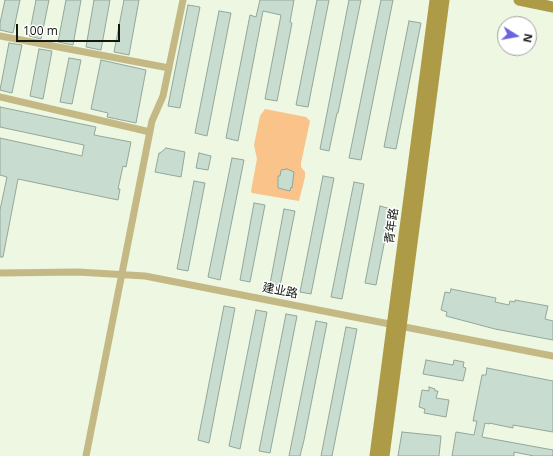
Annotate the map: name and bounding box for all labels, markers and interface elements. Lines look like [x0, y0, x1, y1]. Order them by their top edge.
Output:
scale bar [18, 16, 122, 42]
north arrow [497, 16, 537, 56]
text: 100 m [23, 22, 58, 39]
text: N [520, 32, 537, 44]
street label: 青年路 [382, 207, 402, 245]
street label: 建业路 [261, 280, 299, 302]

